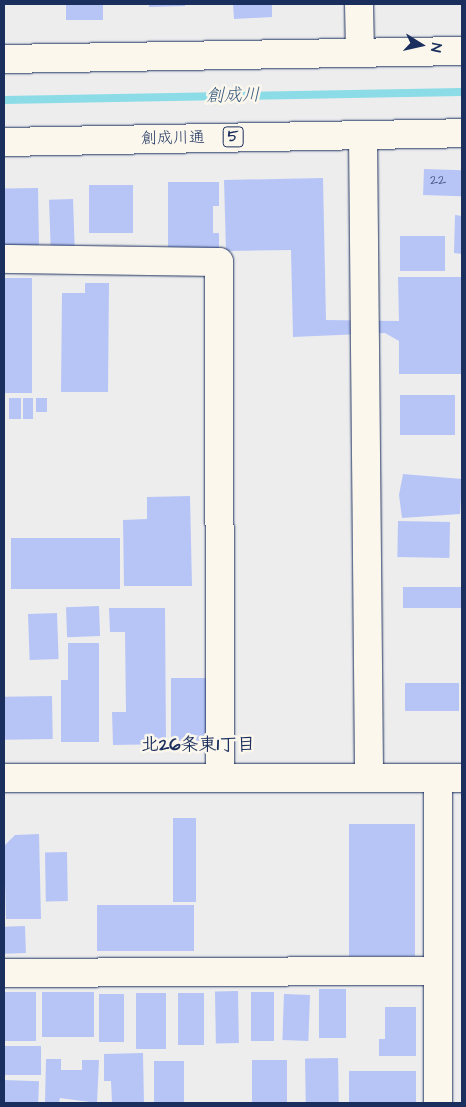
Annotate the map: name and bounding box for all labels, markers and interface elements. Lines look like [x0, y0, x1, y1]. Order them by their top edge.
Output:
north arrow [396, 20, 446, 70]
text: N [425, 42, 446, 54]
water label: 創成川 [206, 85, 260, 107]
road number: 5 [222, 124, 244, 150]
street label: 創成川通 [141, 128, 205, 148]
house number: 22 [430, 172, 446, 188]
district label: 北26条東1丁目 [141, 734, 255, 756]

